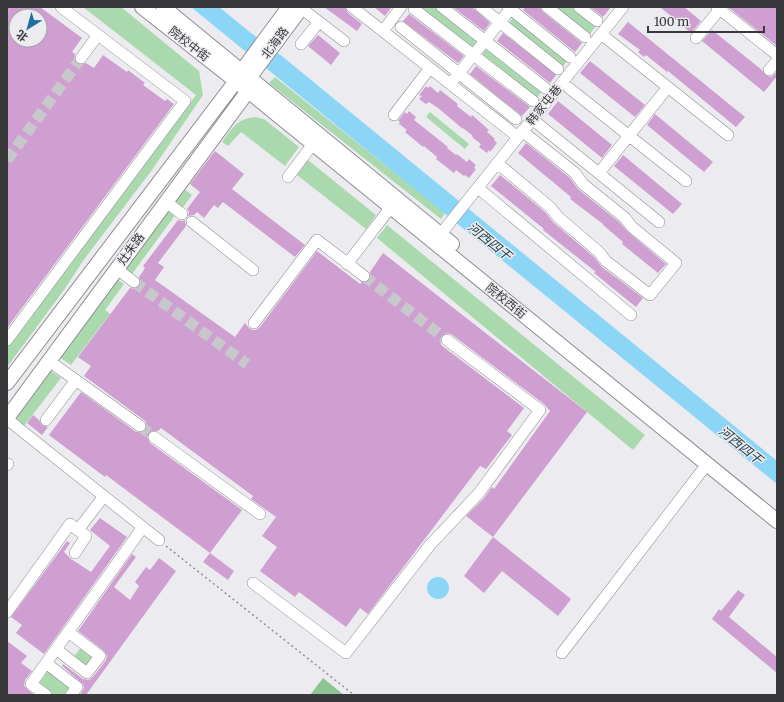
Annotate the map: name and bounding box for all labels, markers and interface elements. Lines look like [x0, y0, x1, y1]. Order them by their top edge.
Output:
north arrow [8, 8, 48, 48]
scale bar [648, 8, 764, 34]
text: 100 m [654, 14, 689, 29]
street label: 院校中街 [166, 23, 213, 64]
street label: 北海路 [258, 24, 291, 62]
text: 北 [13, 27, 31, 45]
street label: 韩家屯巷 [523, 81, 565, 128]
water label: 河西四干 [464, 218, 517, 266]
street label: 灶朱路 [114, 230, 147, 268]
street label: 院校西街 [483, 280, 530, 322]
water label: 河西四干 [715, 422, 768, 470]

